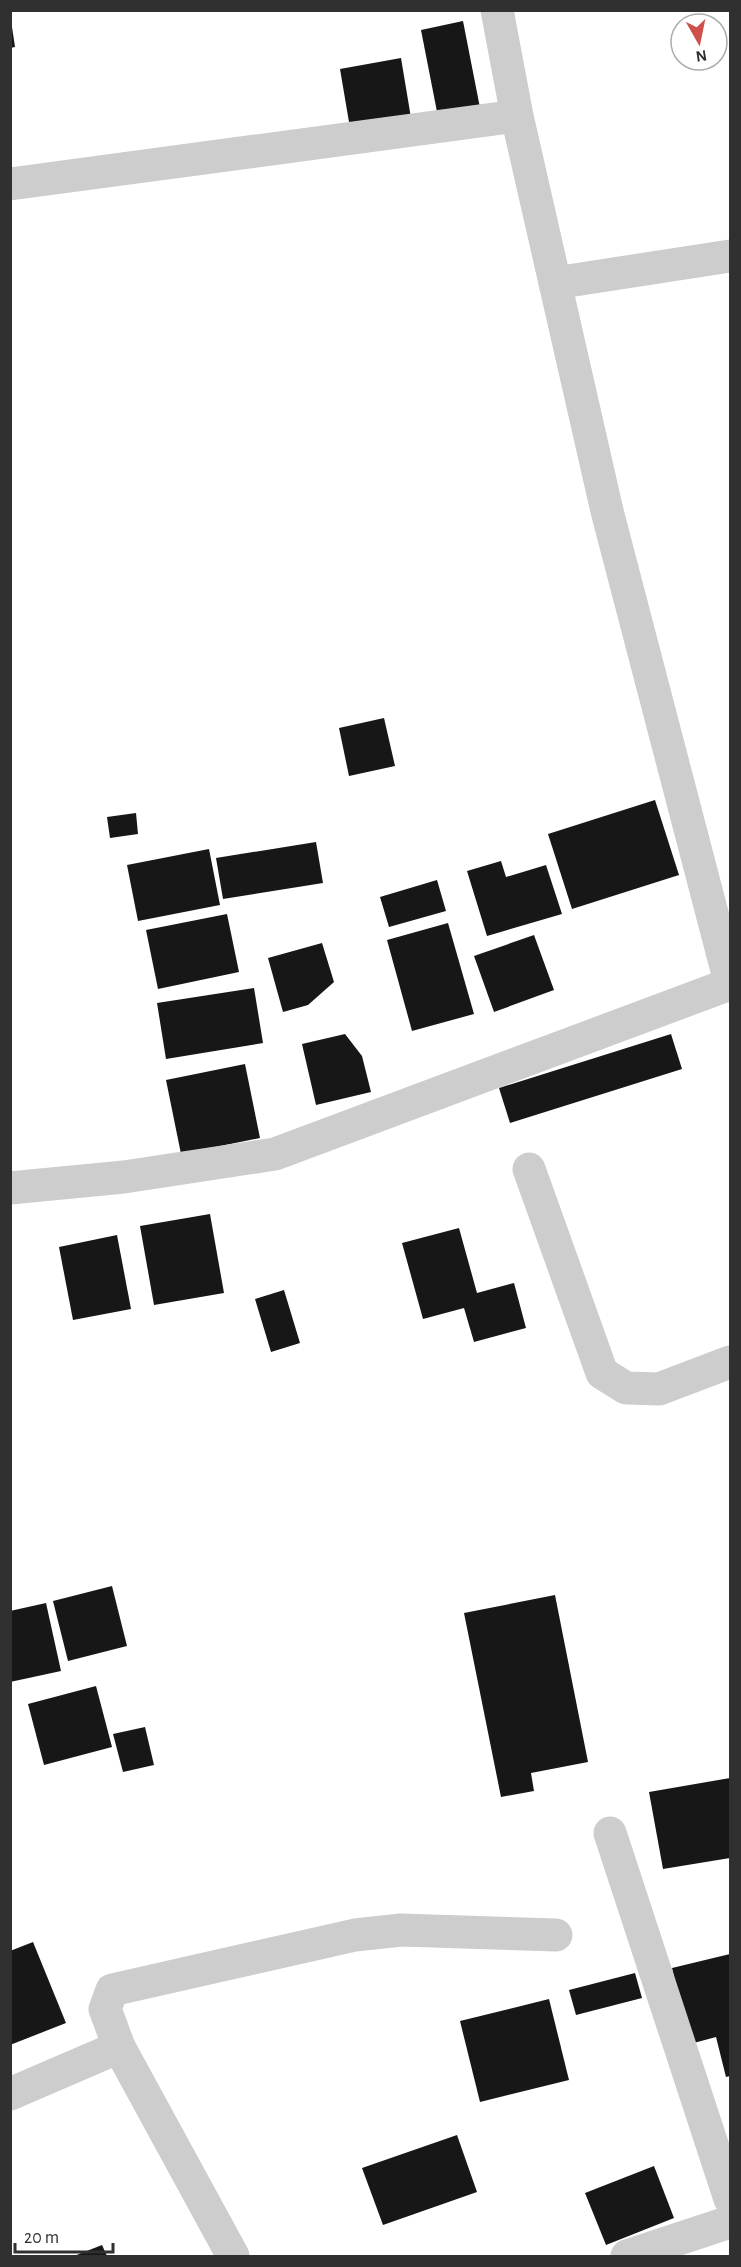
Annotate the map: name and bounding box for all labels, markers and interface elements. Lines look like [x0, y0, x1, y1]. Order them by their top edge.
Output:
north arrow [669, 12, 729, 72]
text: N [694, 47, 708, 65]
scale bar [15, 2216, 112, 2254]
text: 20 m [24, 2229, 59, 2247]

